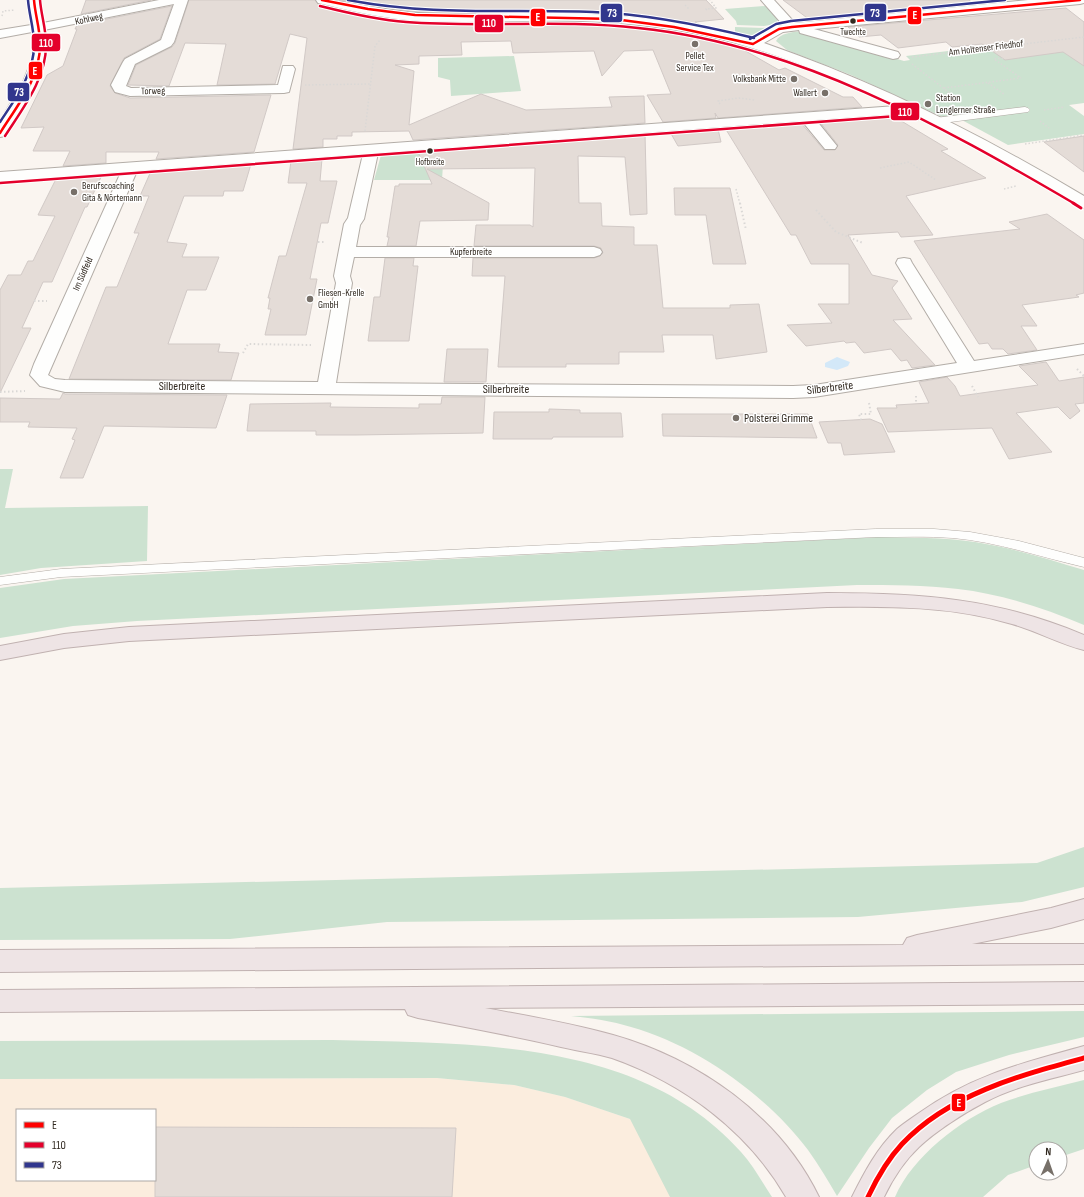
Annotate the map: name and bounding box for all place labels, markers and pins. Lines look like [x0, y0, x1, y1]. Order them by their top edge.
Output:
marker: Twechte [848, 16, 858, 26]
place label: Twechte [840, 27, 866, 38]
marker: Pellet Service Tex [690, 39, 700, 49]
place label: Pellet Service Tex [676, 50, 714, 74]
place label: Volksbank Mitte [733, 73, 786, 85]
marker: Volksbank Mitte [789, 74, 799, 84]
place label: Wallert [793, 87, 817, 99]
marker: Wallert [820, 88, 830, 98]
place label: Station Lenglerner Straße [936, 92, 996, 116]
marker: Station Lenglerner Straße [923, 99, 933, 109]
marker: Hofbreite [425, 146, 435, 156]
place label: Hofbreite [416, 157, 445, 168]
place label: Berufscoaching Gita & Nörtemann [82, 180, 142, 204]
marker: Berufscoaching Gita & Nörtemann [69, 187, 79, 197]
place label: Fliesen-Krelle GmbH [318, 287, 364, 311]
marker: Fliesen-Krelle GmbH [305, 294, 315, 304]
place label: Polsterei Grimme [744, 411, 813, 426]
marker: Polsterei Grimme [731, 413, 741, 423]

